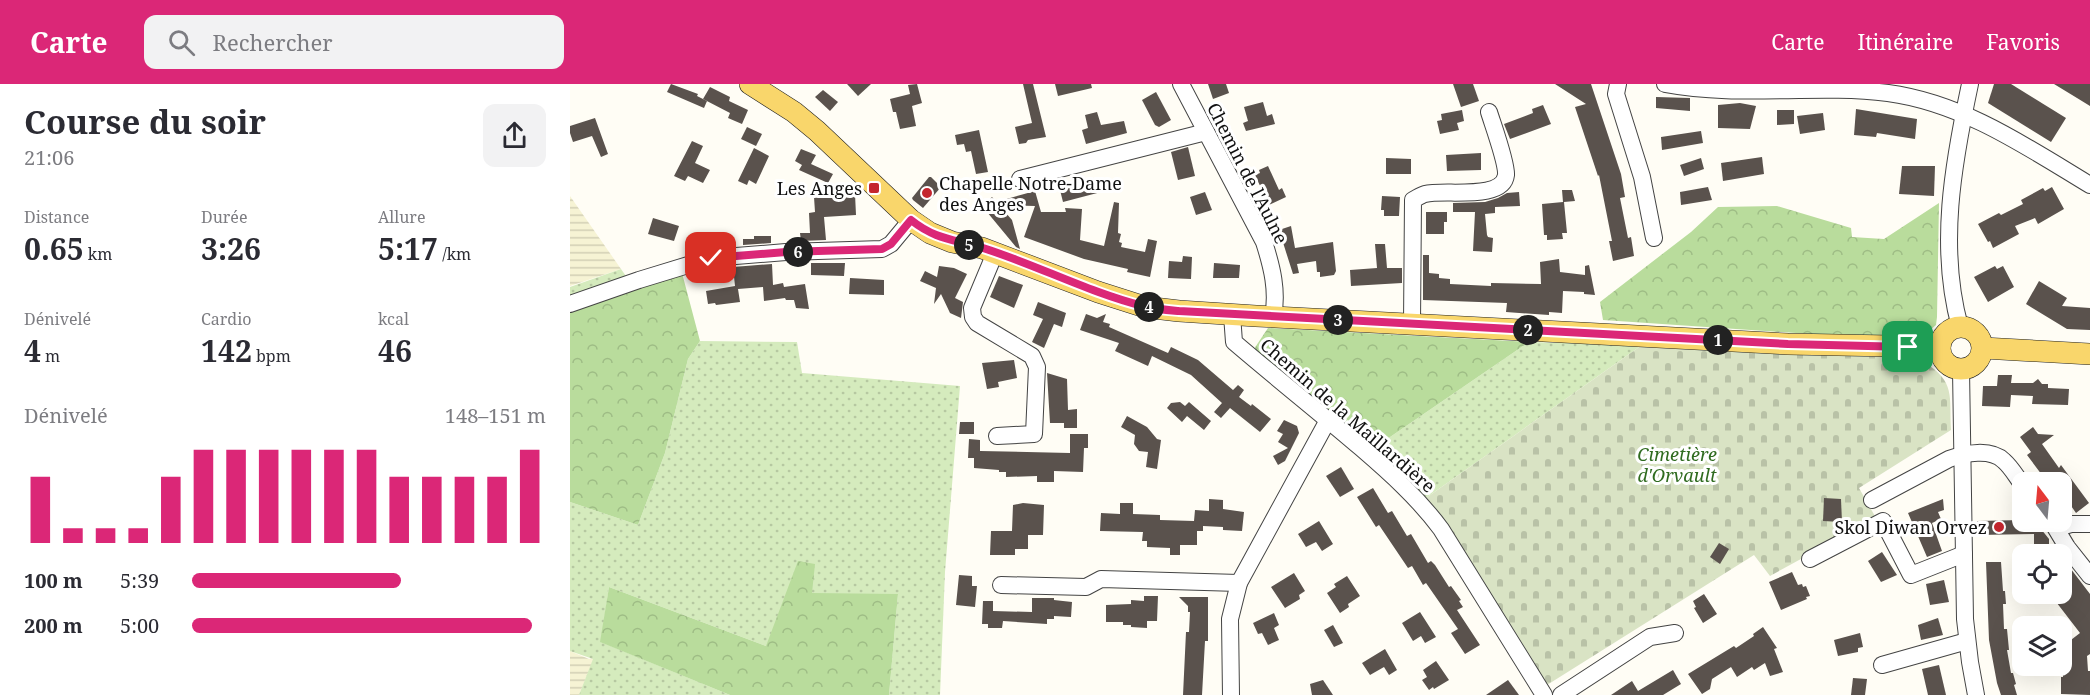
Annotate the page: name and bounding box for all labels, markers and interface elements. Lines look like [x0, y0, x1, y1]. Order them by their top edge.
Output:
search box [144, 15, 564, 69]
text: Carte [30, 23, 108, 61]
icon: search [165, 26, 198, 59]
text: Rechercher [213, 27, 333, 57]
text: Carte [1771, 28, 1825, 56]
text: Itinéraire [1858, 28, 1953, 56]
text: Favoris [1986, 28, 2060, 56]
street label: Chemin de l'Aulne [1202, 98, 1294, 248]
text: Course du soir [24, 99, 266, 144]
button: share [483, 104, 546, 167]
text: 21:06 [24, 144, 74, 171]
place label: Chapelle Notre-Dame des Anges [939, 171, 1122, 216]
place label: Les Anges [777, 176, 862, 200]
marker: Les Anges [867, 181, 881, 195]
marker: Chapelle Notre-Dame des Anges [920, 186, 934, 200]
text: Distance [24, 206, 89, 228]
text: Durée [201, 206, 247, 228]
text: Allure [378, 206, 425, 228]
text: 0.65 [24, 228, 84, 269]
text: 3:26 [201, 228, 261, 269]
text: 5:17 [378, 228, 438, 269]
pin: 5 [954, 230, 984, 260]
pin [685, 232, 736, 283]
text: 5 [964, 234, 974, 256]
pin: 6 [783, 237, 813, 267]
icon: check [694, 241, 727, 274]
text: 6 [793, 241, 803, 263]
text: km [84, 243, 112, 265]
text: /km [438, 243, 471, 265]
pin: 4 [1134, 292, 1164, 322]
text: 4 [1144, 296, 1154, 318]
pin: 3 [1323, 305, 1353, 335]
text: Dénivelé [24, 308, 91, 330]
text: Cardio [201, 308, 252, 330]
text: kcal [378, 308, 409, 330]
text: 3 [1333, 309, 1343, 331]
pin: 2 [1513, 315, 1543, 345]
text: 2 [1523, 319, 1533, 341]
pin [1882, 321, 1933, 372]
pin: 1 [1703, 325, 1733, 355]
text: 1 [1713, 329, 1723, 351]
text: 4 [24, 330, 41, 371]
text: 142 [201, 330, 252, 371]
text: 46 [378, 330, 412, 371]
icon: arrive [1891, 330, 1924, 363]
street label: Chemin de la Maillardière [1256, 332, 1440, 498]
text: m [41, 345, 60, 367]
text: bpm [252, 345, 291, 367]
text: Dénivelé [24, 402, 108, 429]
text: 148–151 m [445, 402, 546, 429]
park label: Cimetière d'Orvault [1637, 442, 1717, 487]
north arrow [2012, 472, 2072, 532]
map controls [2012, 472, 2072, 676]
place label: Skol Diwan Orvez [1835, 515, 1987, 539]
marker: Skol Diwan Orvez [1992, 520, 2006, 534]
button: locate [2012, 544, 2072, 604]
text: 100 m [24, 567, 83, 594]
text: 5:39 [120, 567, 159, 594]
text: 200 m [24, 612, 83, 639]
text: 5:00 [120, 612, 159, 639]
button: layers [2012, 616, 2072, 676]

